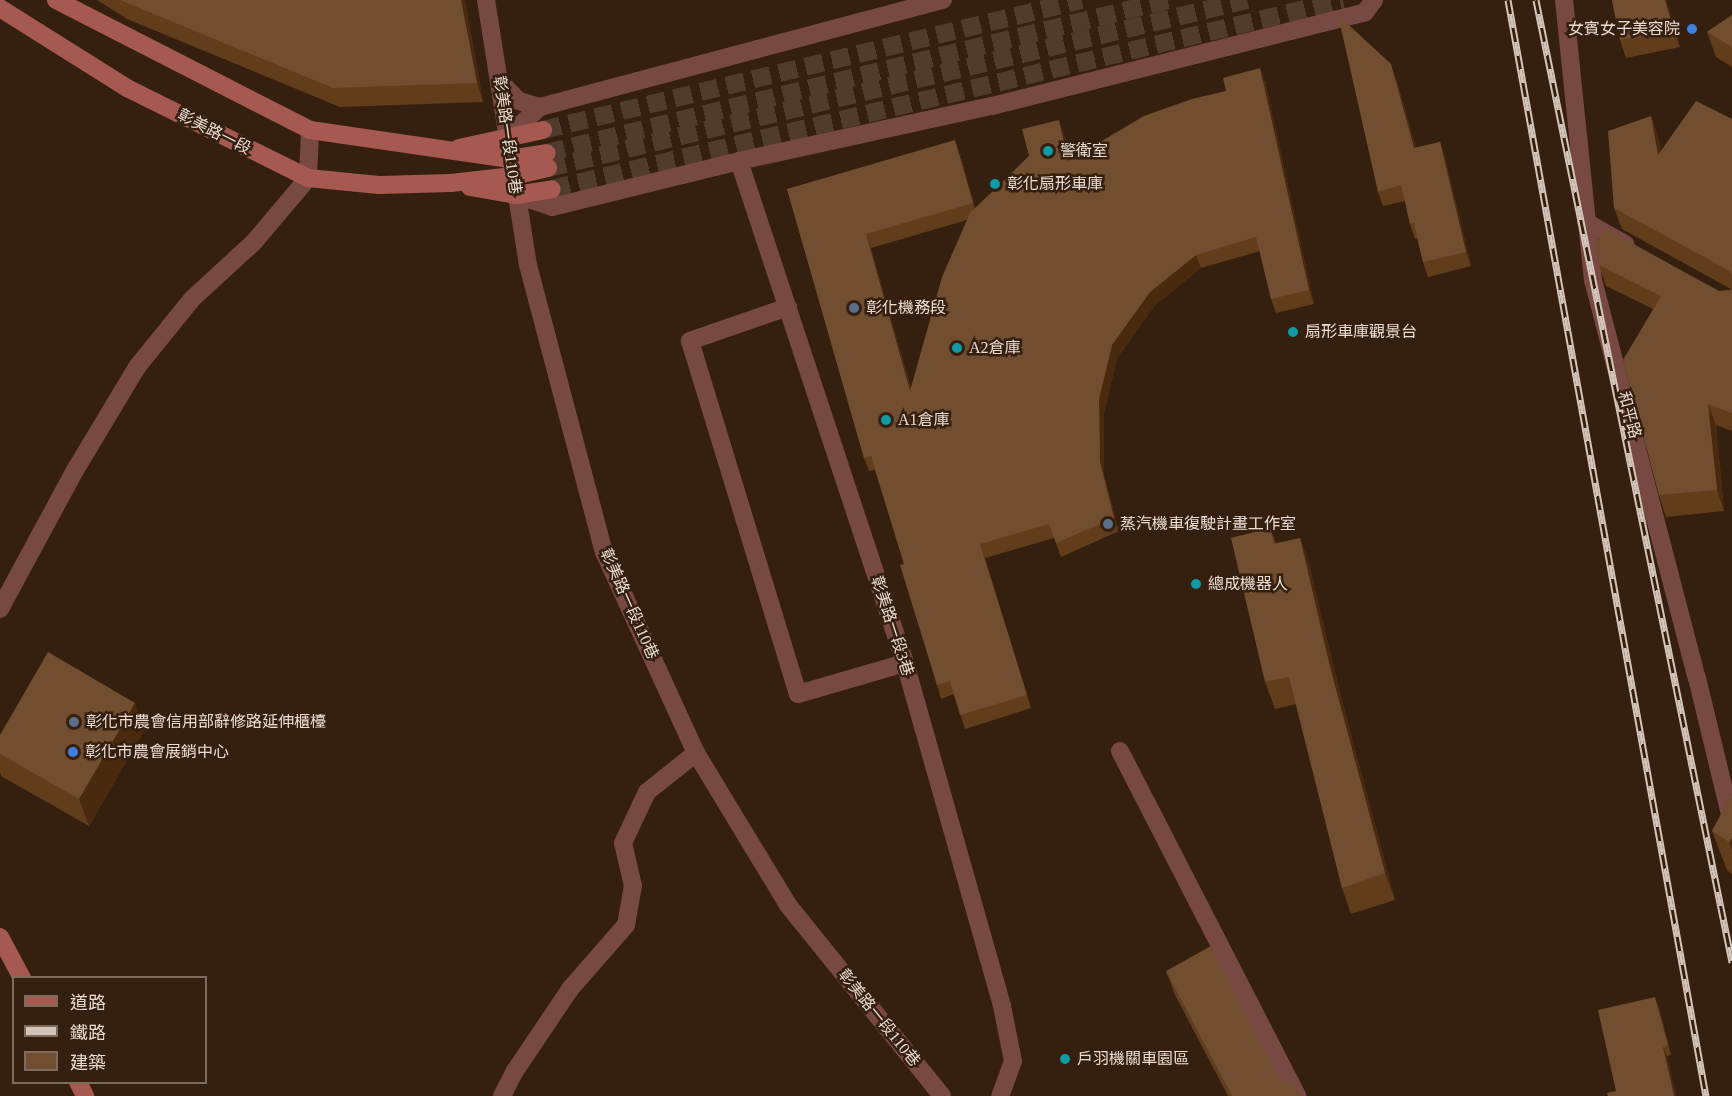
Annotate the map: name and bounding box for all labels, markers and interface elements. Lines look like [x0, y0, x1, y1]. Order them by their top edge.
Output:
place label: 女賓女子美容院 [1568, 19, 1680, 39]
marker: 女賓女子美容院 [1685, 22, 1699, 36]
street label: 彰美路一段110巷 [489, 75, 525, 195]
street label: 彰美路一段 [174, 105, 254, 159]
place label: 警衛室 [1060, 141, 1108, 161]
marker: 警衛室 [1041, 144, 1055, 158]
place label: 彰化扇形車庫 [1007, 174, 1103, 194]
marker: 彰化扇形車庫 [988, 177, 1002, 191]
place label: 彰化機務段 [866, 298, 946, 318]
marker: 彰化機務段 [847, 301, 861, 315]
place label: 扇形車庫觀景台 [1305, 322, 1417, 342]
marker: 扇形車庫觀景台 [1286, 325, 1300, 339]
place label: A2倉庫 [969, 338, 1021, 358]
marker: A2倉庫 [950, 341, 964, 355]
street label: 和平路 [1614, 389, 1644, 441]
place label: A1倉庫 [898, 410, 950, 430]
marker: A1倉庫 [879, 413, 893, 427]
place label: 蒸汽機車復駛計畫工作室 [1120, 514, 1296, 534]
marker: 蒸汽機車復駛計畫工作室 [1101, 517, 1115, 531]
street label: 彰美路一段110巷 [596, 546, 662, 662]
street label: 彰美路一段3巷 [867, 574, 917, 678]
place label: 總成機器人 [1208, 574, 1288, 594]
marker: 總成機器人 [1189, 577, 1203, 591]
place label: 彰化市農會信用部辭修路延伸櫃檯 [86, 712, 326, 732]
marker: 彰化市農會信用部辭修路延伸櫃檯 [67, 715, 81, 729]
place label: 彰化市農會展銷中心 [85, 742, 229, 762]
marker: 彰化市農會展銷中心 [66, 745, 80, 759]
street label: 彰美路一段110巷 [834, 966, 924, 1070]
legend [12, 976, 207, 1084]
text: 道路 [70, 993, 106, 1013]
text: 鐵路 [70, 1023, 106, 1043]
place label: 戶羽機關車園區 [1077, 1049, 1189, 1069]
marker: 戶羽機關車園區 [1058, 1052, 1072, 1066]
text: 建築 [70, 1053, 106, 1073]

